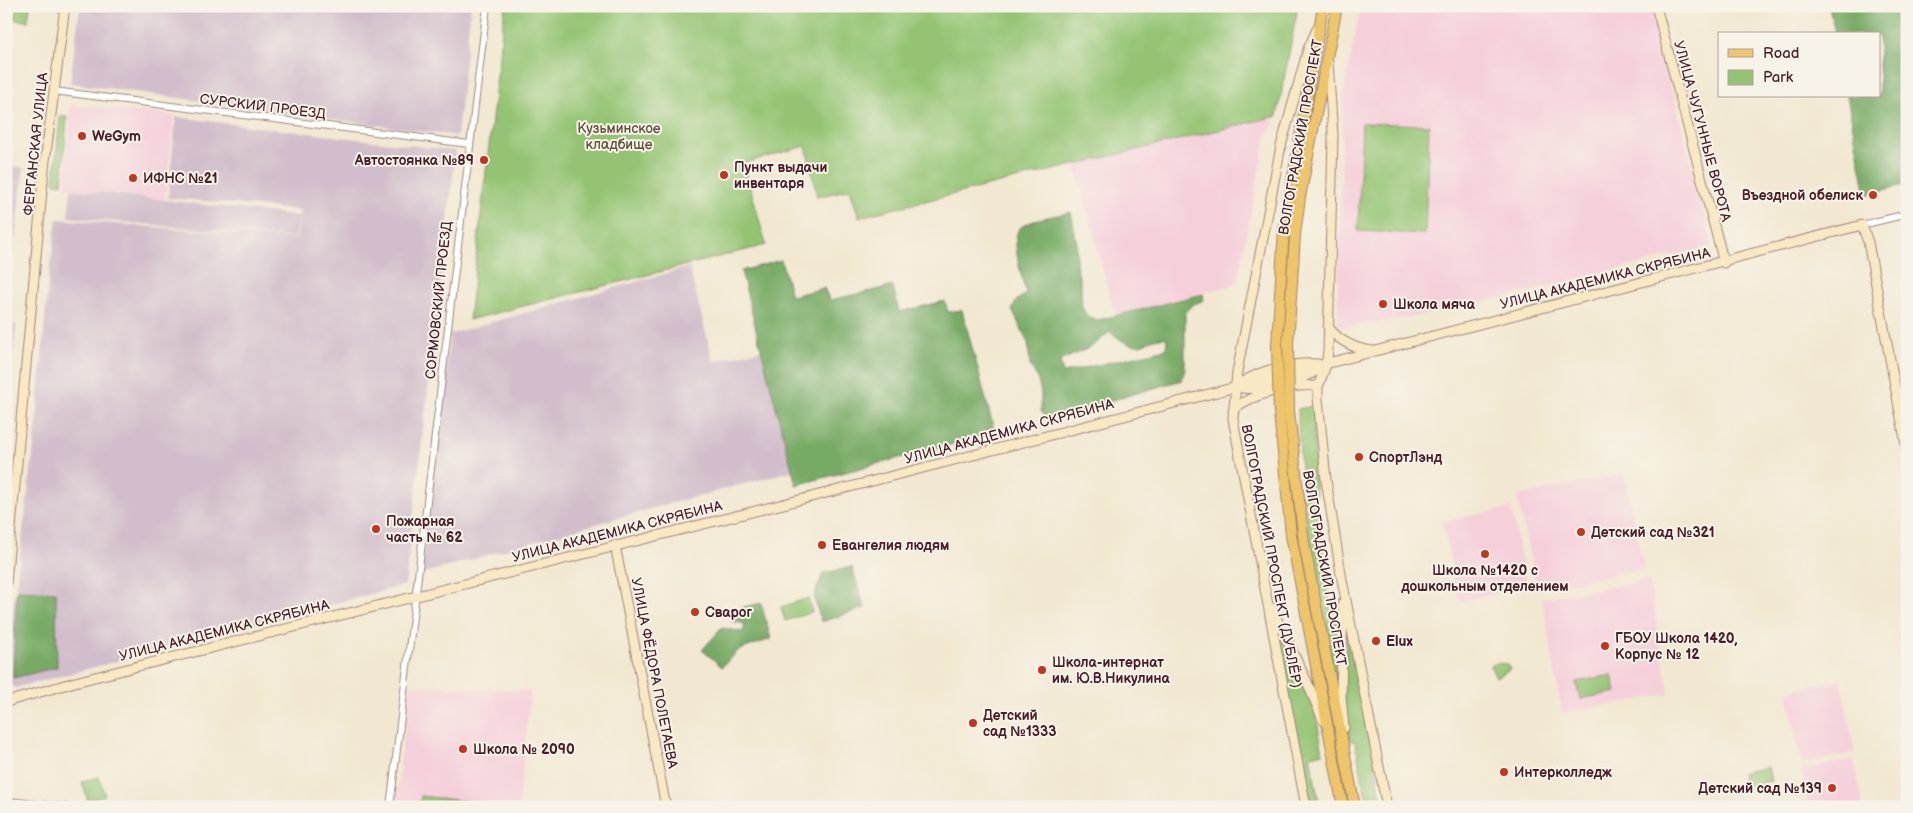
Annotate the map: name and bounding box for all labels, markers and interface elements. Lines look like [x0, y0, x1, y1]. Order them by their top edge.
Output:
legend [1718, 32, 1880, 98]
street label: ВОЛГОГРАДСКИЙ ПРОСПЕКТ [1275, 37, 1326, 236]
street label: УЛИЦА ЧУГУННЫЕ ВОРОТА [1670, 39, 1735, 224]
text: Road [1763, 44, 1799, 63]
text: Park [1763, 68, 1794, 87]
street label: ФЕРГАНСКАЯ УЛИЦА [20, 71, 52, 216]
street label: СУРСКИЙ ПРОЕЗД [199, 90, 327, 123]
park label: Кузьминское кладбище [577, 120, 661, 153]
place label: WeGym [92, 128, 141, 145]
marker: WeGym [76, 130, 88, 142]
place label: Автостоянка №89 [354, 152, 474, 169]
marker: Автостоянка №89 [478, 154, 490, 166]
place label: Пункт выдачи инвентаря [734, 159, 827, 192]
marker: Пункт выдачи инвентаря [718, 169, 730, 181]
place label: ИФНС №21 [143, 170, 218, 187]
marker: ИФНС №21 [127, 172, 139, 184]
place label: Въездной обелиск [1742, 187, 1863, 204]
marker: Въездной обелиск [1867, 189, 1879, 201]
street label: СОРМОВСКИЙ ПРОЕЗД [422, 220, 455, 380]
street label: УЛИЦА АКАДЕМИКА СКРЯБИНА [1498, 244, 1712, 313]
place label: Школа мяча [1393, 296, 1476, 313]
marker: Школа мяча [1377, 298, 1389, 310]
street label: УЛИЦА АКАДЕМИКА СКРЯБИНА [903, 395, 1116, 468]
street label: ВОЛГОГРАДСКИЙ ПРОСПЕКТ (ДУБЛЁР) [1238, 423, 1306, 689]
place label: СпортЛэнд [1369, 449, 1443, 466]
marker: СпортЛэнд [1353, 451, 1365, 463]
street label: ВОЛГОГРАДСКИЙ ПРОСПЕКТ [1299, 469, 1350, 668]
street label: УЛИЦА АКАДЕМИКА СКРЯБИНА [510, 497, 724, 566]
place label: Пожарная часть № 62 [386, 513, 463, 546]
marker: Пожарная часть № 62 [370, 523, 382, 535]
place label: Детский сад №321 [1591, 524, 1715, 541]
marker: Детский сад №321 [1575, 526, 1587, 538]
place label: Евангелия людям [832, 537, 949, 554]
marker: Евангелия людям [816, 539, 828, 551]
marker: Школа №1420 с дошкольным отделением [1479, 548, 1491, 560]
place label: Школа №1420 с дошкольным отделением [1400, 562, 1569, 595]
street label: УЛИЦА ФЁДОРА ПОЛЕТАЕВА [628, 576, 682, 770]
street label: УЛИЦА АКАДЕМИКА СКРЯБИНА [117, 596, 331, 665]
place label: Сварог [705, 604, 752, 621]
marker: Сварог [689, 606, 701, 618]
place label: ГБОУ Школа 1420, Корпус № 12 [1615, 630, 1738, 663]
place label: Elux [1386, 633, 1413, 650]
marker: Elux [1370, 635, 1382, 647]
marker: ГБОУ Школа 1420, Корпус № 12 [1599, 640, 1611, 652]
place label: Школа-интернат им. Ю.В.Никулина [1052, 654, 1170, 687]
marker: Школа-интернат им. Ю.В.Никулина [1036, 664, 1048, 676]
place label: Детский сад №1333 [983, 707, 1056, 740]
marker: Детский сад №1333 [967, 717, 979, 729]
place label: Школа № 2090 [473, 741, 575, 758]
marker: Школа № 2090 [457, 743, 469, 755]
place label: Интерколледж [1514, 764, 1612, 781]
marker: Интерколледж [1498, 766, 1510, 778]
place label: Детский сад №139 [1698, 780, 1822, 797]
marker: Детский сад №139 [1826, 782, 1838, 794]

